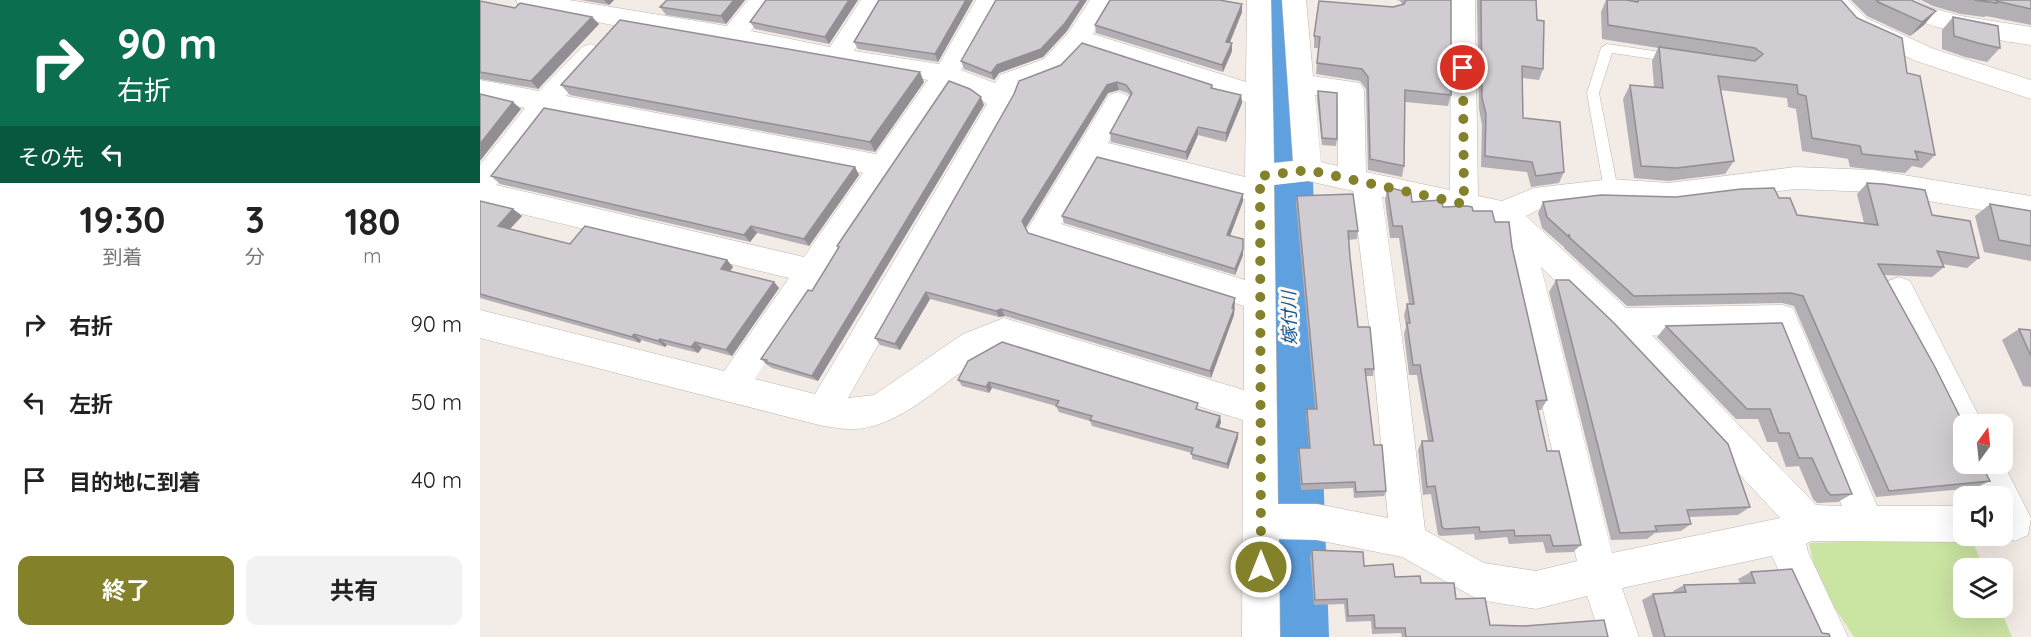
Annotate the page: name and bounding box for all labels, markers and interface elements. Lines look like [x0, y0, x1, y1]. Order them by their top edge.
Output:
text: 90 m [117, 17, 217, 70]
icon: right [18, 24, 96, 102]
pin [1437, 42, 1488, 93]
icon: arrive [1446, 51, 1479, 84]
text: 右折 [117, 73, 171, 107]
icon: left [96, 138, 129, 171]
text: その先 [18, 143, 84, 171]
text: 19:30 [80, 197, 165, 242]
text: 3 [245, 197, 265, 242]
text: 180 [345, 199, 400, 244]
text: m [363, 243, 382, 268]
text: 到着 [102, 244, 142, 269]
text: 分 [245, 244, 265, 269]
water label: 嫁付川 [1277, 289, 1301, 345]
icon: right [18, 308, 51, 341]
text: 90 m [411, 310, 462, 338]
text: 右折 [69, 312, 113, 340]
icon: left [18, 386, 51, 419]
text: 50 m [411, 388, 462, 416]
text: 左折 [69, 390, 113, 418]
north arrow [1953, 414, 2013, 474]
map controls [1953, 414, 2013, 618]
icon: arrive [18, 464, 51, 497]
text: 40 m [411, 466, 462, 494]
text: 目的地に到着 [69, 468, 201, 496]
button: sound [1953, 486, 2013, 546]
position arrow [1229, 535, 1293, 599]
button: 終了 [18, 556, 234, 625]
button: 共有 [246, 556, 462, 625]
button: layers [1953, 558, 2013, 618]

